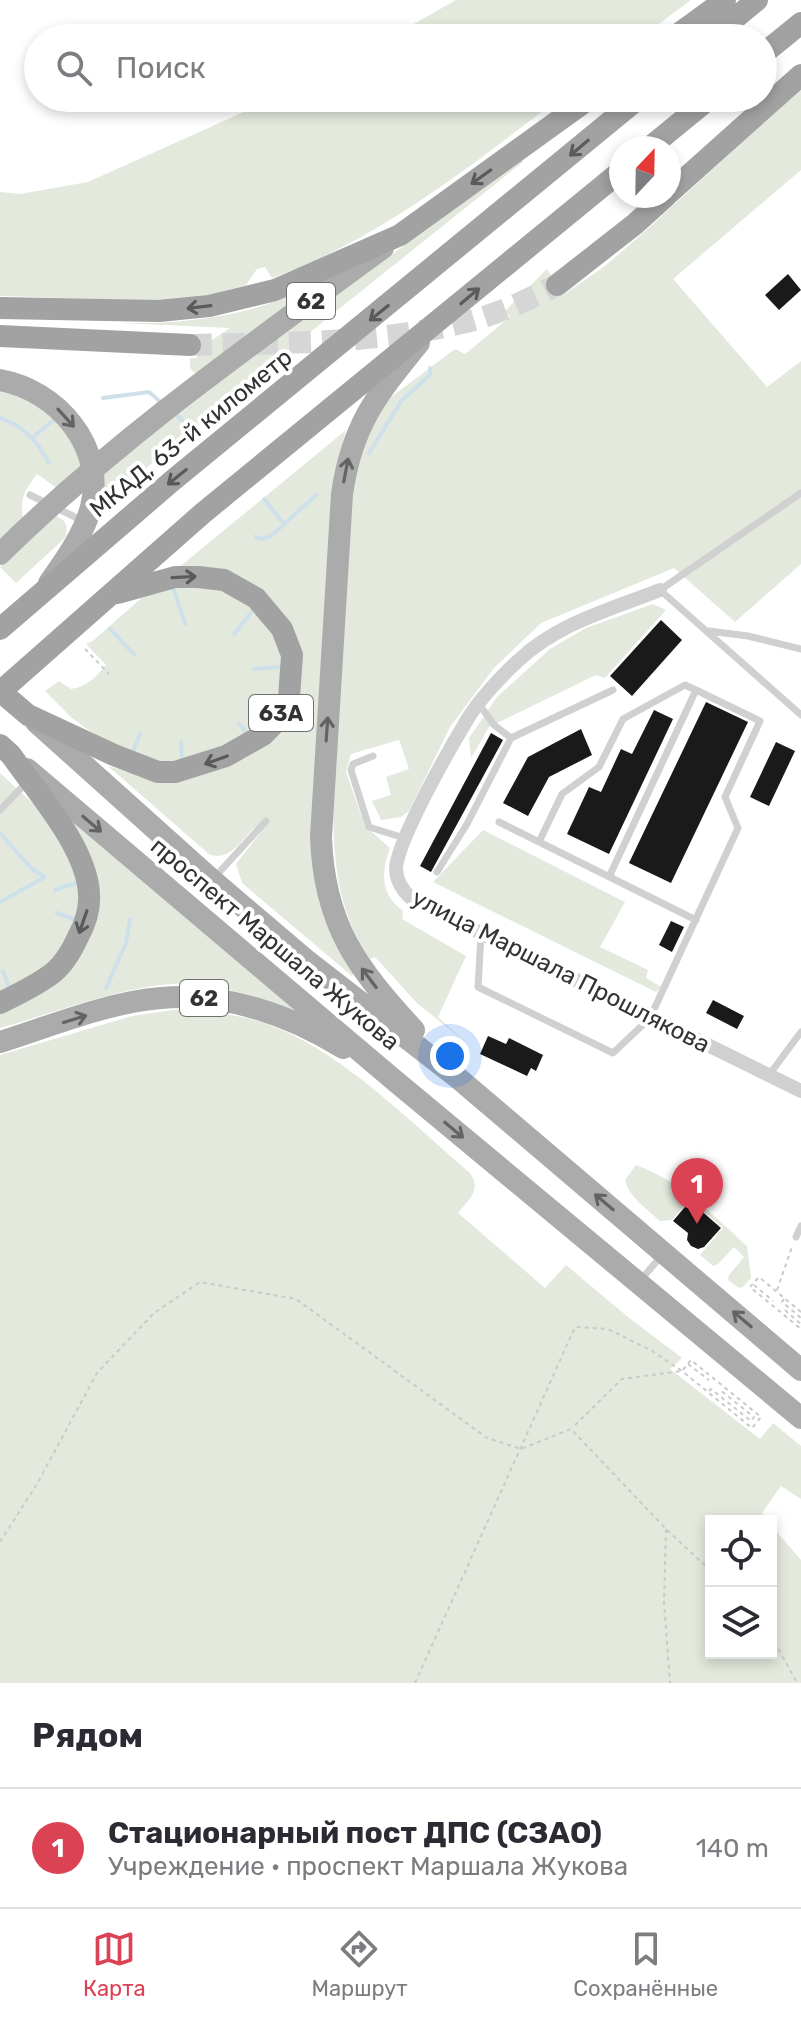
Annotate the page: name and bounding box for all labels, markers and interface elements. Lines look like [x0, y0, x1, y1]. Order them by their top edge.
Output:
search box [24, 24, 777, 112]
icon: search [52, 46, 96, 90]
text: Поиск [116, 50, 206, 86]
north arrow [609, 136, 681, 208]
one-way arrow [569, 139, 590, 157]
one-way arrow [471, 168, 493, 185]
road number: 62 [287, 283, 335, 319]
one-way arrow [460, 287, 480, 305]
one-way arrow [186, 300, 213, 315]
one-way arrow [369, 305, 390, 322]
street label: МКАД, 63-й километр [84, 343, 298, 523]
one-way arrow [56, 407, 74, 427]
one-way arrow [340, 458, 355, 483]
one-way arrow [167, 468, 188, 486]
one-way arrow [170, 570, 197, 585]
road number: 63A [249, 695, 313, 731]
one-way arrow [320, 716, 335, 743]
one-way arrow [203, 753, 228, 768]
one-way arrow [81, 815, 102, 833]
street label: проспект Маршала Жукова [145, 832, 405, 1056]
street label: улица Маршала Прошлякова [407, 883, 715, 1059]
one-way arrow [75, 910, 90, 935]
one-way arrow [360, 968, 377, 989]
road number: 62 [180, 980, 228, 1016]
one-way arrow [61, 1011, 87, 1026]
your location [430, 1036, 470, 1076]
one-way arrow [444, 1121, 464, 1139]
pin: 1 [671, 1158, 723, 1224]
one-way arrow [594, 1193, 615, 1211]
one-way arrow [732, 1310, 752, 1328]
map controls [705, 1515, 777, 1659]
button: locate [705, 1515, 777, 1587]
button: layers [705, 1587, 777, 1659]
text: Рядом [32, 1715, 143, 1756]
text: Стационарный пост ДПС (СЗАО) [108, 1815, 602, 1851]
text: 1 [52, 1833, 64, 1864]
text: 140 m [696, 1833, 769, 1864]
text: Учреждение · проспект Маршала Жукова [108, 1851, 628, 1882]
tab: Карта [83, 1927, 146, 2002]
tab: Маршрут [311, 1927, 407, 2002]
tab: Сохранённые [573, 1927, 718, 2002]

